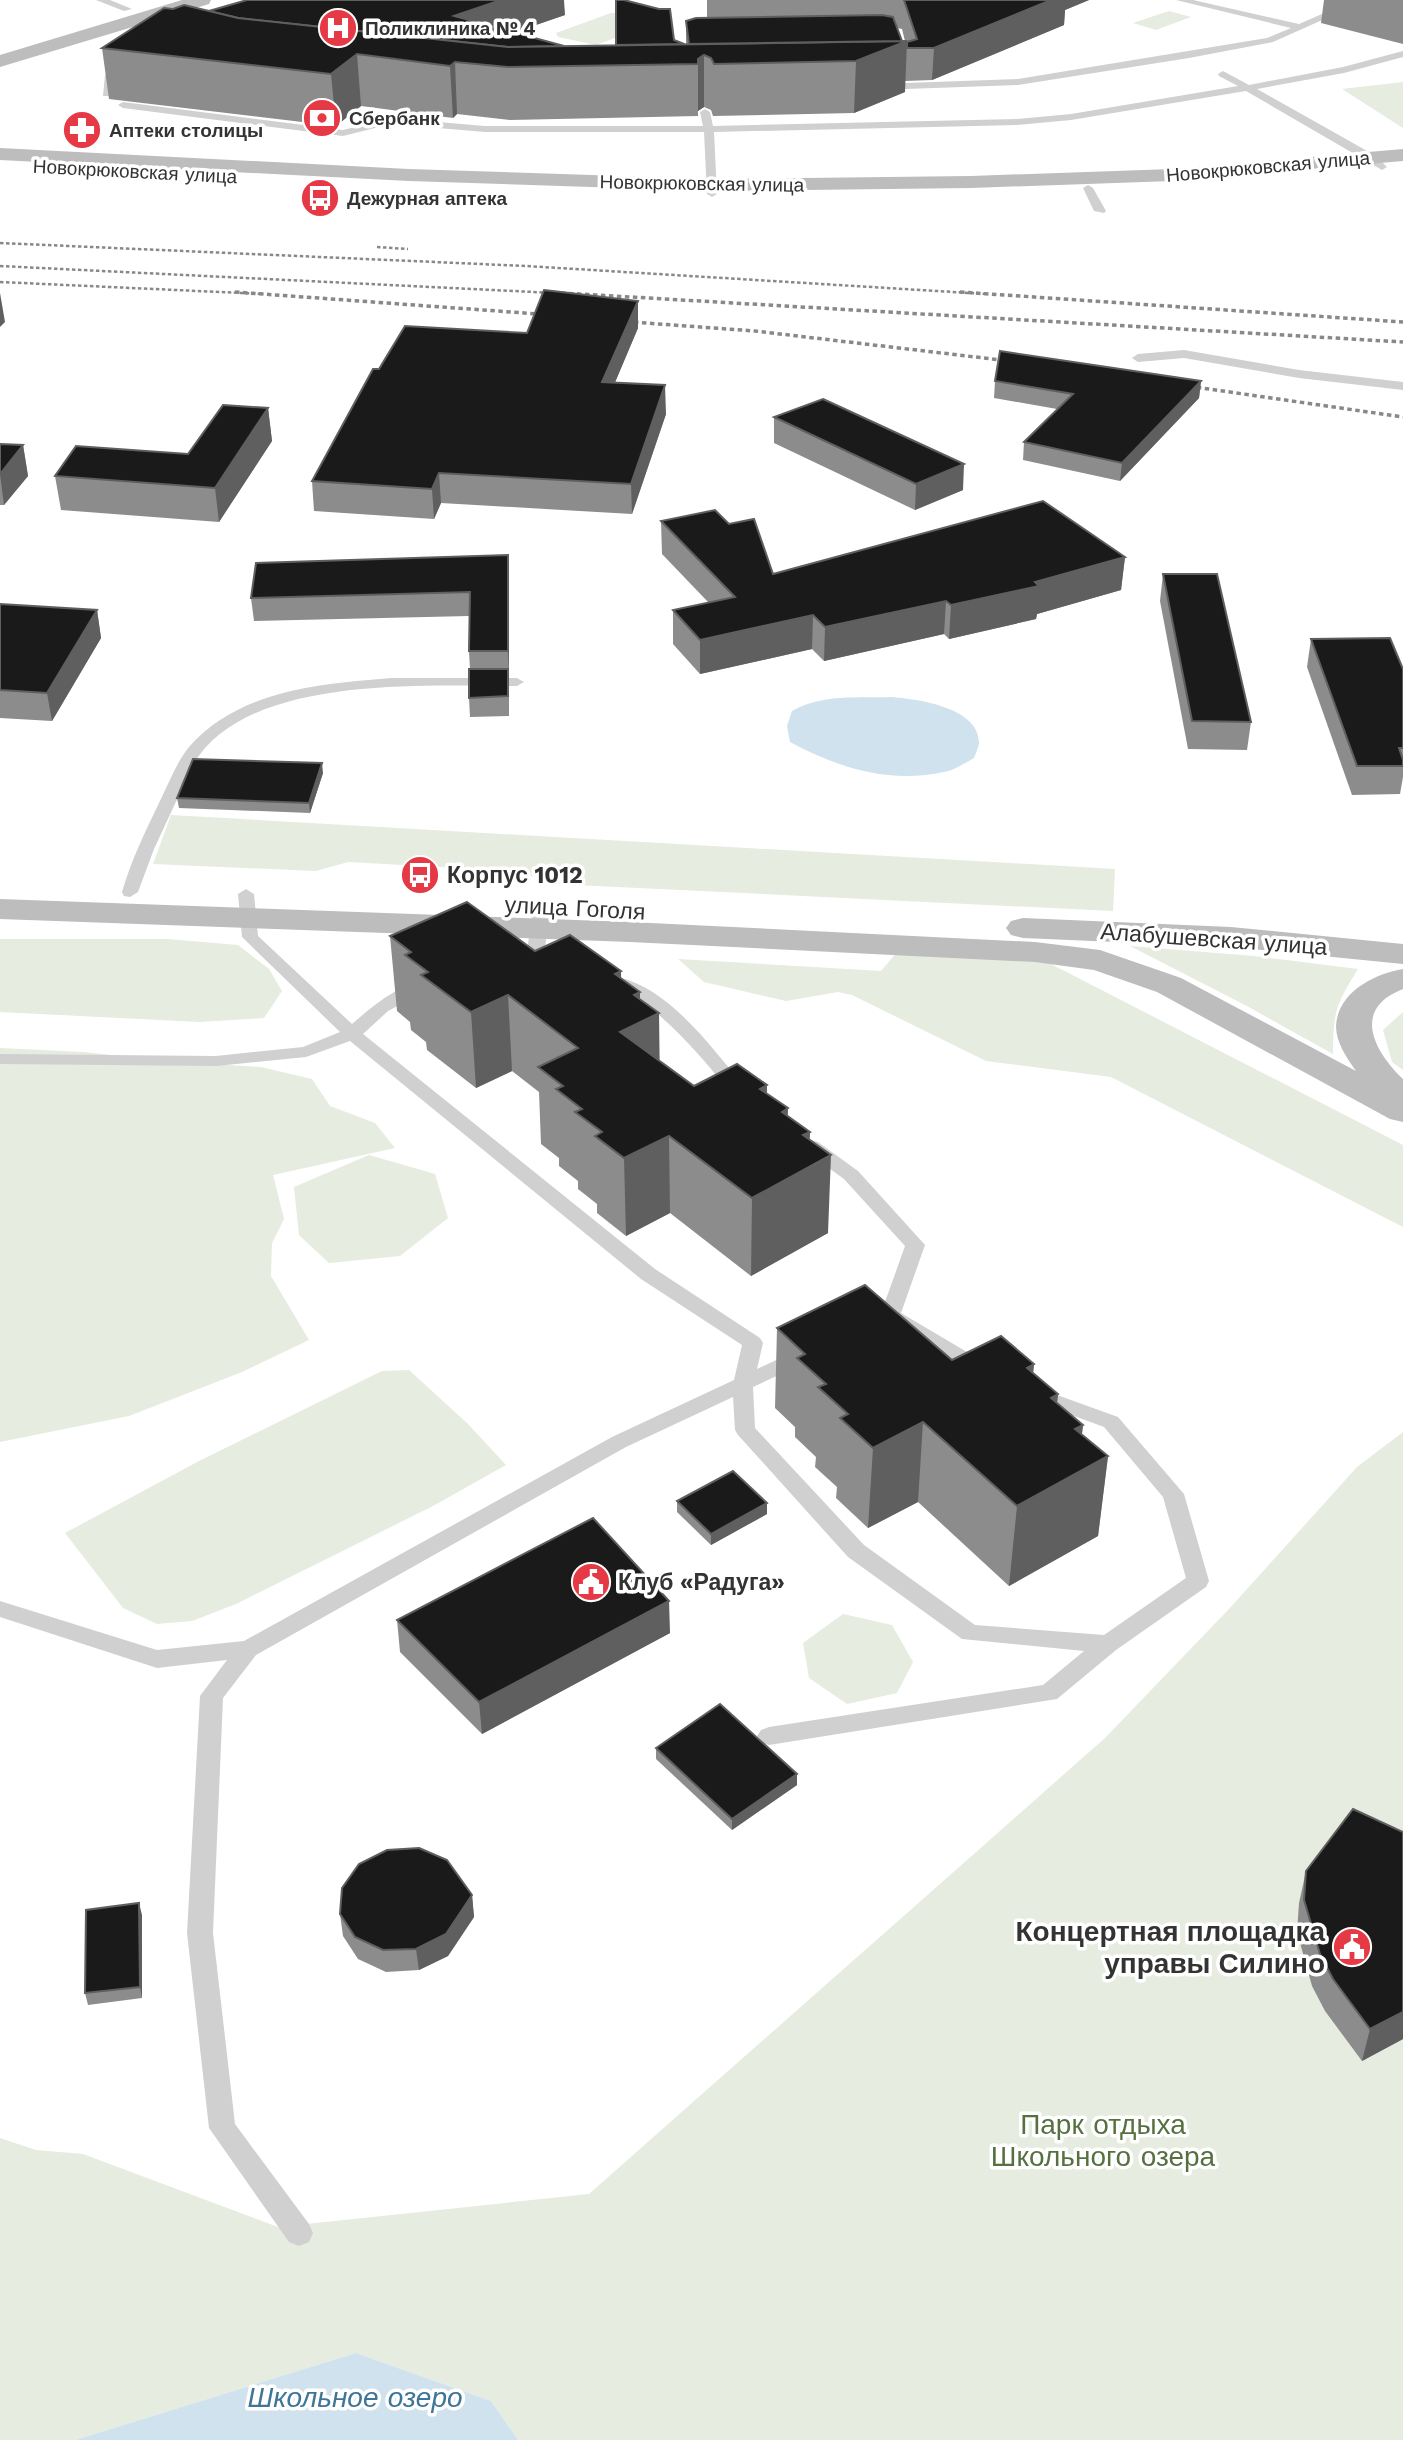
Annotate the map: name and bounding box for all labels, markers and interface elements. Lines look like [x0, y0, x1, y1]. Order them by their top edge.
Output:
hospital icon: Поликлиника № 4 [317, 7, 359, 49]
place label: Поликлиника № 4 [365, 17, 536, 40]
bank icon: Сбербанк [301, 97, 343, 139]
place label: Сбербанк [349, 107, 440, 130]
pharmacy icon: Аптеки столицы [61, 109, 103, 151]
place label: Аптеки столицы [109, 119, 263, 142]
street label: Новокрюковская улица [1165, 146, 1371, 187]
street label: Новокрюковская улица [32, 155, 238, 188]
street label: Новокрюковская улица [599, 170, 805, 197]
bus stop icon: Дежурная аптека [299, 177, 341, 219]
place label: Дежурная аптека [347, 187, 507, 210]
bus stop icon: Корпус 1012 [399, 854, 441, 896]
place label: Корпус 1012 [447, 862, 583, 889]
street label: улица Гоголя [504, 891, 646, 926]
street label: Алабушевская улица [1100, 918, 1328, 961]
public building icon: Клуб «Радуга» [570, 1561, 612, 1603]
place label: Клуб «Радуга» [618, 1569, 785, 1596]
place label: Концертная площадка управы Силино [1015, 1915, 1325, 1980]
public building icon: Концертная площадка управы Силино [1331, 1926, 1373, 1968]
park label: Парк отдыха Школьного озера [991, 2108, 1216, 2173]
water label: Школьное озеро [247, 2381, 463, 2414]

